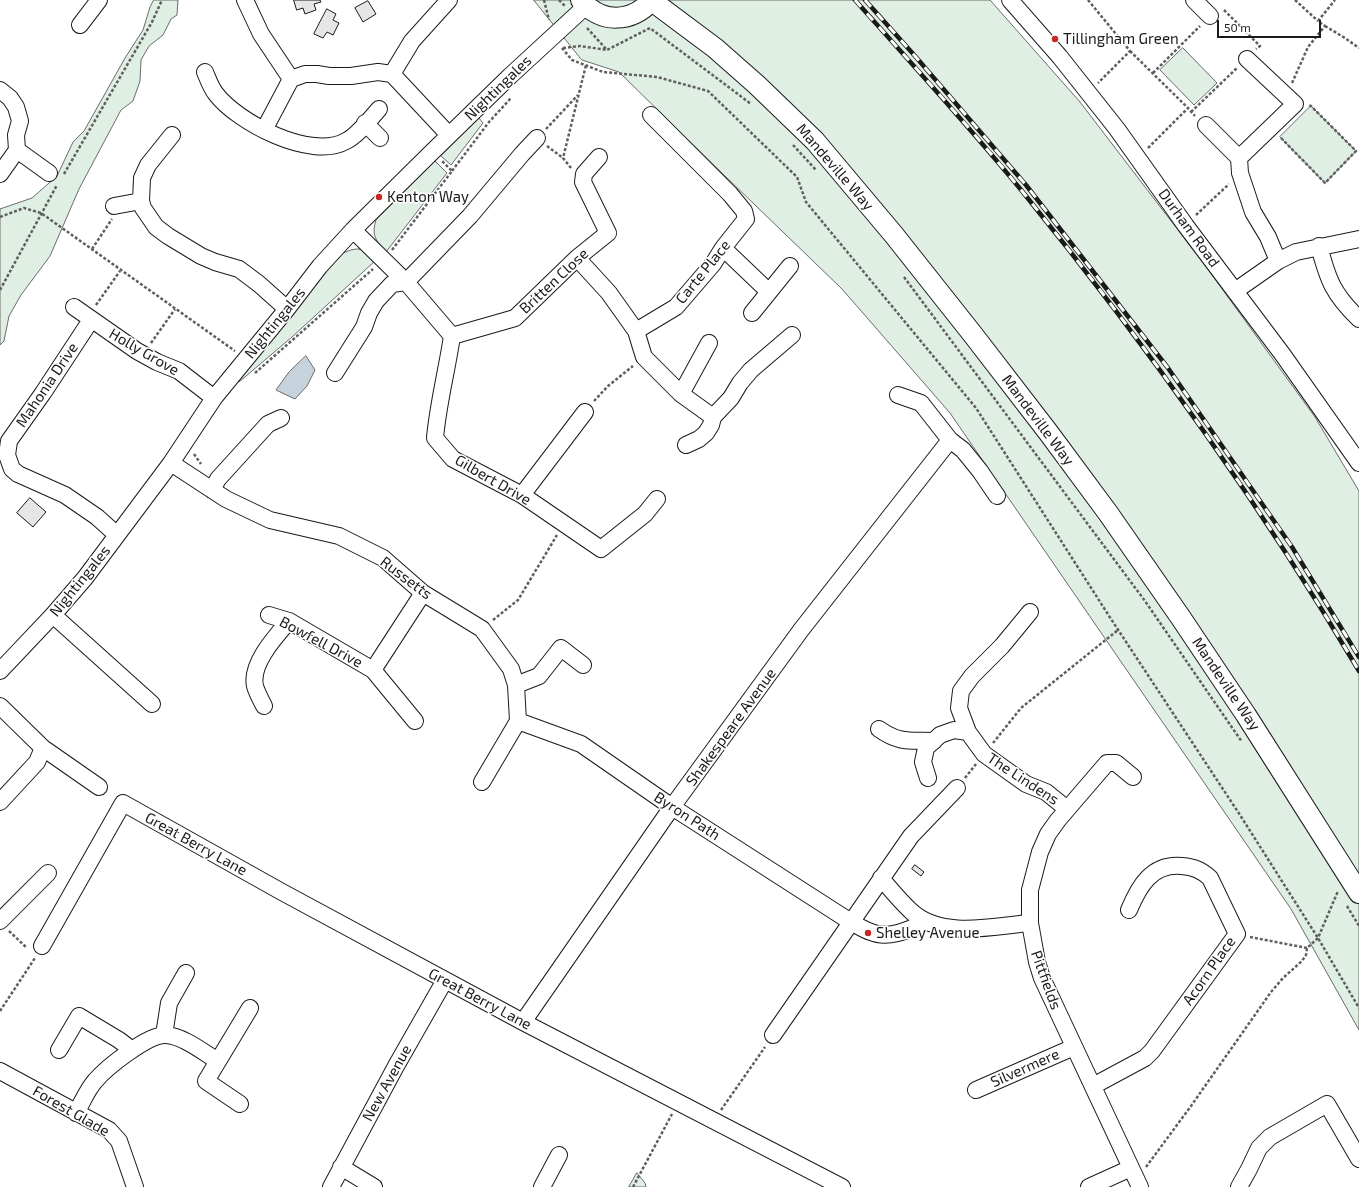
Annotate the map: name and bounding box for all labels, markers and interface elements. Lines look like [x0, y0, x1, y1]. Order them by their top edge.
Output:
scale bar [1219, 12, 1323, 38]
text: 50 m [1224, 20, 1251, 34]
place label: Tillingham Green [1063, 30, 1179, 48]
marker: Tillingham Green [1050, 34, 1060, 44]
street label: Nightingales [461, 52, 535, 124]
street label: Mandeville Way [792, 120, 878, 214]
street label: Durham Road [1155, 185, 1223, 271]
place label: Kenton Way [387, 188, 469, 206]
marker: Kenton Way [374, 192, 384, 202]
street label: Carte Place [672, 237, 734, 307]
street label: Britten Close [516, 244, 592, 318]
street label: Nightingales [241, 284, 309, 362]
street label: Holly Grove [106, 325, 182, 379]
street label: Mahonia Drive [12, 339, 82, 431]
street label: Mandeville Way [998, 371, 1078, 469]
street label: Gilbert Drive [452, 451, 534, 509]
street label: Nightingales [46, 542, 114, 620]
street label: Russetts [377, 553, 435, 603]
street label: Bowfell Drive [276, 613, 366, 671]
street label: Mandeville Way [1188, 634, 1264, 734]
street label: Shakespeare Avenue [682, 665, 780, 789]
street label: The Lindens [984, 749, 1062, 809]
street label: Byron Path [651, 788, 723, 844]
street label: Great Berry Lane [142, 809, 250, 879]
place label: Shelley Avenue [876, 924, 980, 942]
marker: Shelley Avenue [863, 928, 873, 938]
street label: Acorn Place [1179, 933, 1239, 1009]
street label: Pittfields [1027, 948, 1065, 1012]
street label: Great Berry Lane [425, 964, 535, 1034]
street label: New Avenue [359, 1042, 415, 1124]
street label: Silvermere [988, 1045, 1062, 1091]
street label: Forest Glade [29, 1082, 113, 1140]

